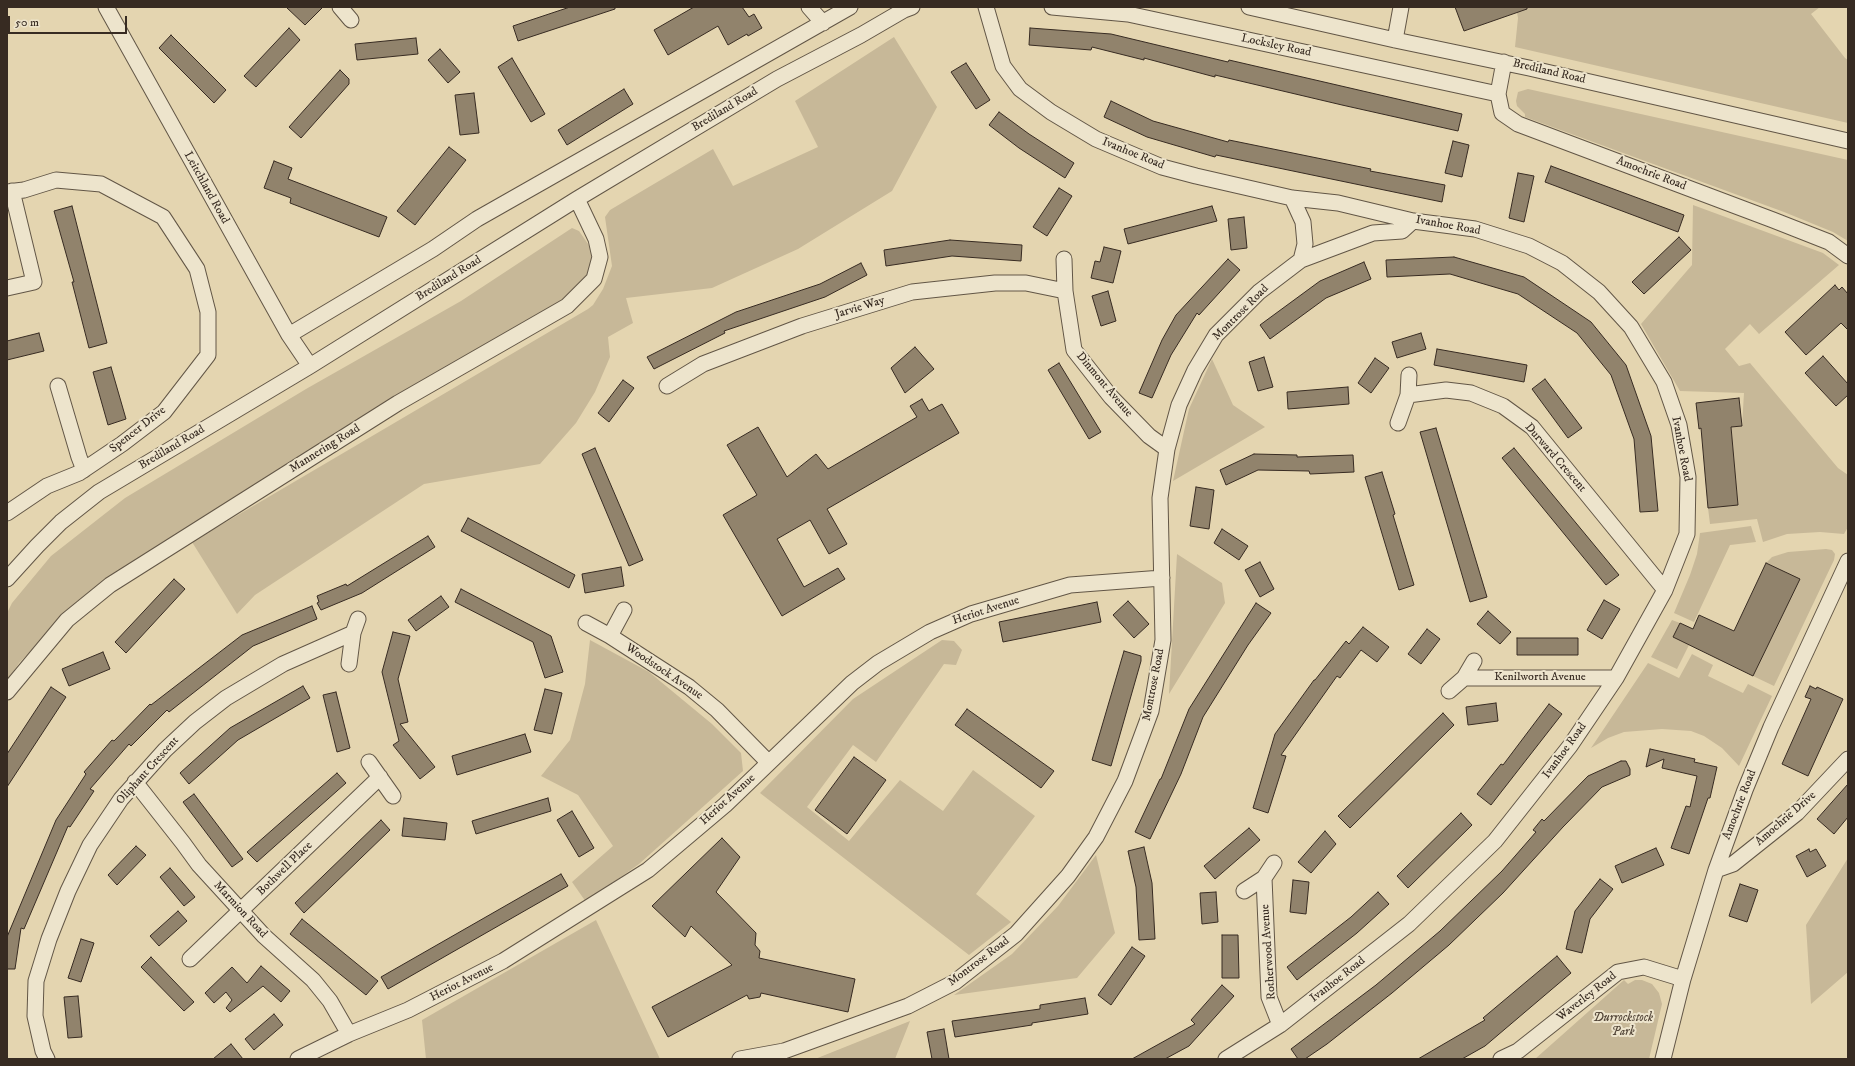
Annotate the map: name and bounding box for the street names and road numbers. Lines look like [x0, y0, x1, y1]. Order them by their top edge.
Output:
street label: Locksley Road [1240, 32, 1312, 60]
street label: Brediland Road [1511, 57, 1587, 87]
street label: Brediland Road [689, 85, 761, 135]
street label: Ivanhoe Road [1100, 135, 1166, 173]
street label: Leitchland Road [180, 149, 232, 227]
street label: Amochrie Road [1614, 154, 1688, 194]
street label: Ivanhoe Road [1414, 213, 1482, 239]
street label: Brediland Road [414, 253, 484, 305]
street label: Montrose Road [1210, 282, 1272, 344]
street label: Jarvie Way [833, 294, 887, 322]
street label: Dinmont Avenue [1073, 350, 1135, 420]
street label: Spencer Drive [107, 404, 169, 456]
street label: Ivanhoe Road [1668, 415, 1694, 483]
street label: Durward Crescent [1521, 421, 1589, 495]
street label: Mannering Road [287, 422, 363, 476]
street label: Brediland Road [136, 423, 208, 473]
street label: Heriot Avenue [951, 593, 1021, 629]
street label: Woodstock Avenue [623, 641, 705, 703]
street label: Montrose Road [1140, 648, 1168, 722]
street label: Kenilworth Avenue [1494, 671, 1586, 685]
street label: Ivanhoe Road [1540, 720, 1590, 782]
street label: Oliphant Crescent [114, 734, 182, 808]
street label: Amochrie Road [1720, 768, 1760, 842]
street label: Heriot Avenue [697, 771, 759, 829]
street label: Amochrie Drive [1753, 789, 1819, 849]
street label: Bothwell Place [254, 839, 316, 899]
street label: Marmion Road [210, 879, 270, 941]
street label: Rotherwood Avenue [1258, 904, 1280, 1000]
street label: Montrose Road [945, 934, 1013, 990]
street label: Ivanhoe Road [1308, 954, 1368, 1006]
street label: Heriot Avenue [428, 961, 496, 1005]
street label: Waverley Road [1554, 969, 1620, 1025]

